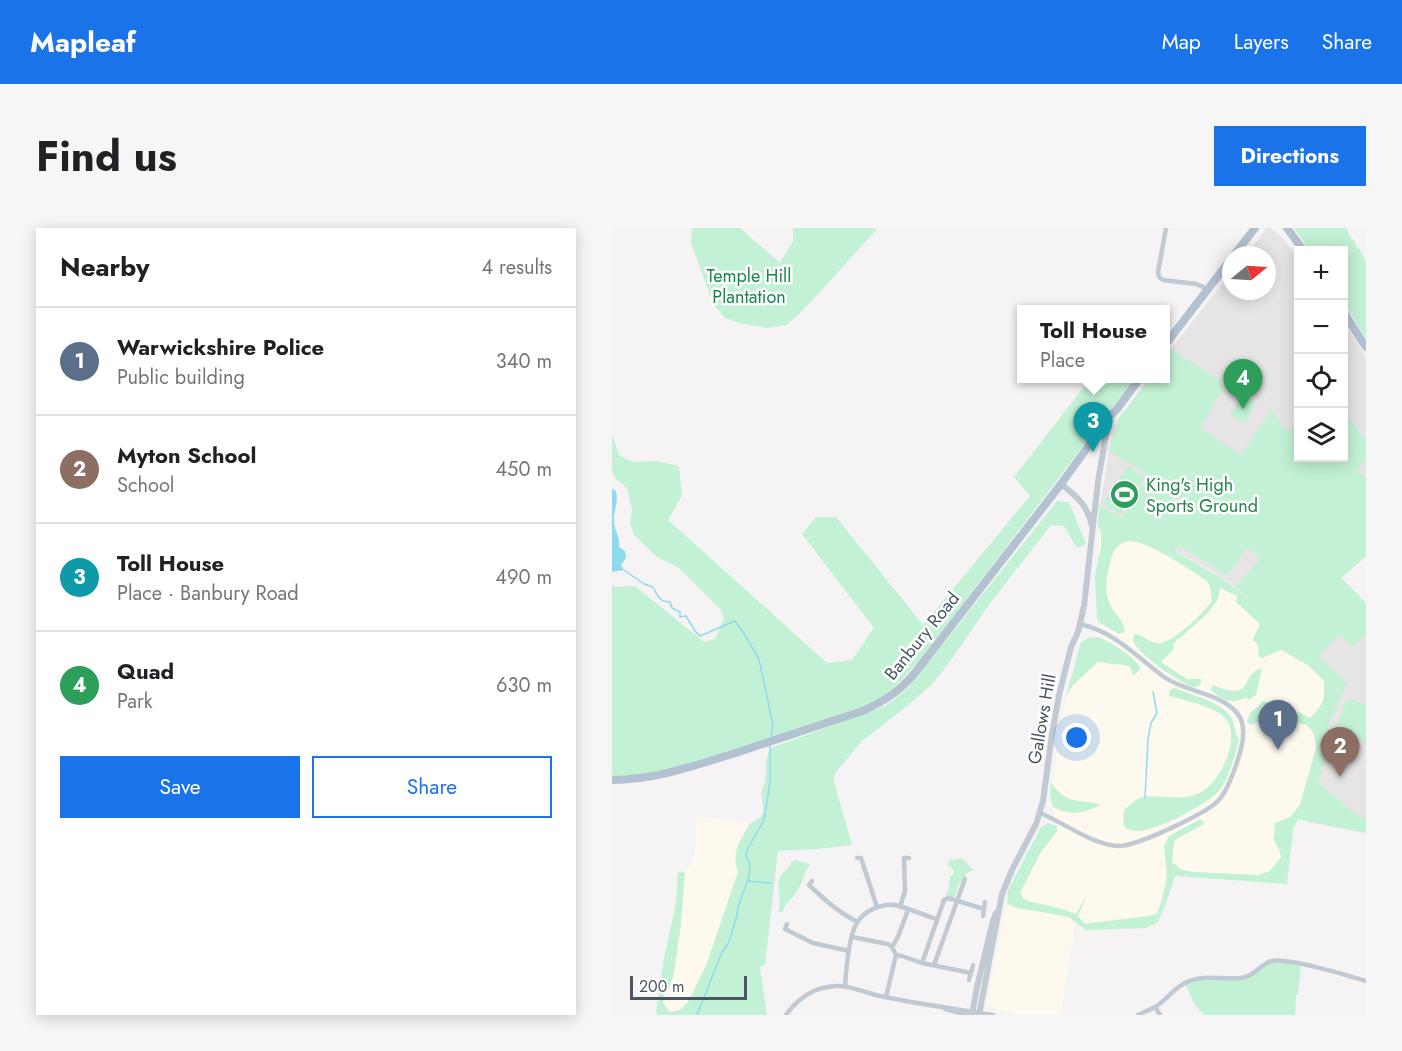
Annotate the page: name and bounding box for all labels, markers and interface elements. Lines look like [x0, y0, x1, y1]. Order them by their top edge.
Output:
text: Mapleaf [30, 22, 136, 63]
text: Map [1162, 27, 1201, 57]
text: Layers [1234, 27, 1289, 57]
text: Share [1322, 27, 1372, 57]
text: Find us [36, 126, 177, 187]
button: Directions [1214, 126, 1366, 186]
north arrow [1222, 246, 1276, 300]
map controls [1294, 246, 1348, 462]
button: + [1294, 246, 1348, 300]
text: Nearby [60, 248, 149, 286]
text: 4 results [481, 253, 552, 282]
park label: Temple Hill Plantation [707, 263, 791, 310]
button: − [1294, 300, 1348, 354]
popup [1017, 305, 1170, 383]
text: Toll House [1040, 314, 1147, 346]
text: Warwickshire Police [117, 331, 324, 363]
text: Place [1040, 346, 1085, 375]
text: 1 [74, 347, 85, 376]
text: 340 m [496, 347, 552, 376]
button: locate [1294, 354, 1348, 408]
pin: 4 [1224, 360, 1262, 409]
text: Public building [117, 363, 245, 392]
pin: 3 [1074, 402, 1112, 452]
button: layers [1294, 408, 1348, 462]
text: Myton School [117, 439, 256, 471]
text: 2 [73, 455, 86, 484]
text: 450 m [495, 455, 552, 484]
text: School [117, 471, 174, 500]
place label: King's High Sports Ground [1146, 472, 1258, 519]
sports icon: King's High Sports Ground [1109, 479, 1141, 511]
text: Toll House [117, 547, 224, 579]
text: 3 [73, 563, 86, 592]
text: 490 m [495, 563, 552, 592]
text: Place · Banbury Road [117, 579, 299, 608]
street label: Banbury Road [878, 586, 966, 686]
text: Quad [117, 655, 174, 687]
text: 4 [73, 671, 86, 700]
text: 630 m [496, 671, 552, 700]
street label: Gallows Hill [1021, 672, 1063, 766]
text: Park [117, 687, 153, 716]
pin: 1 [1258, 700, 1298, 750]
your location [1062, 723, 1091, 752]
pin: 2 [1320, 728, 1360, 777]
button: Save [60, 756, 300, 818]
button: Share [312, 756, 552, 818]
scale bar [630, 973, 747, 1000]
text: 200 m [639, 975, 685, 998]

